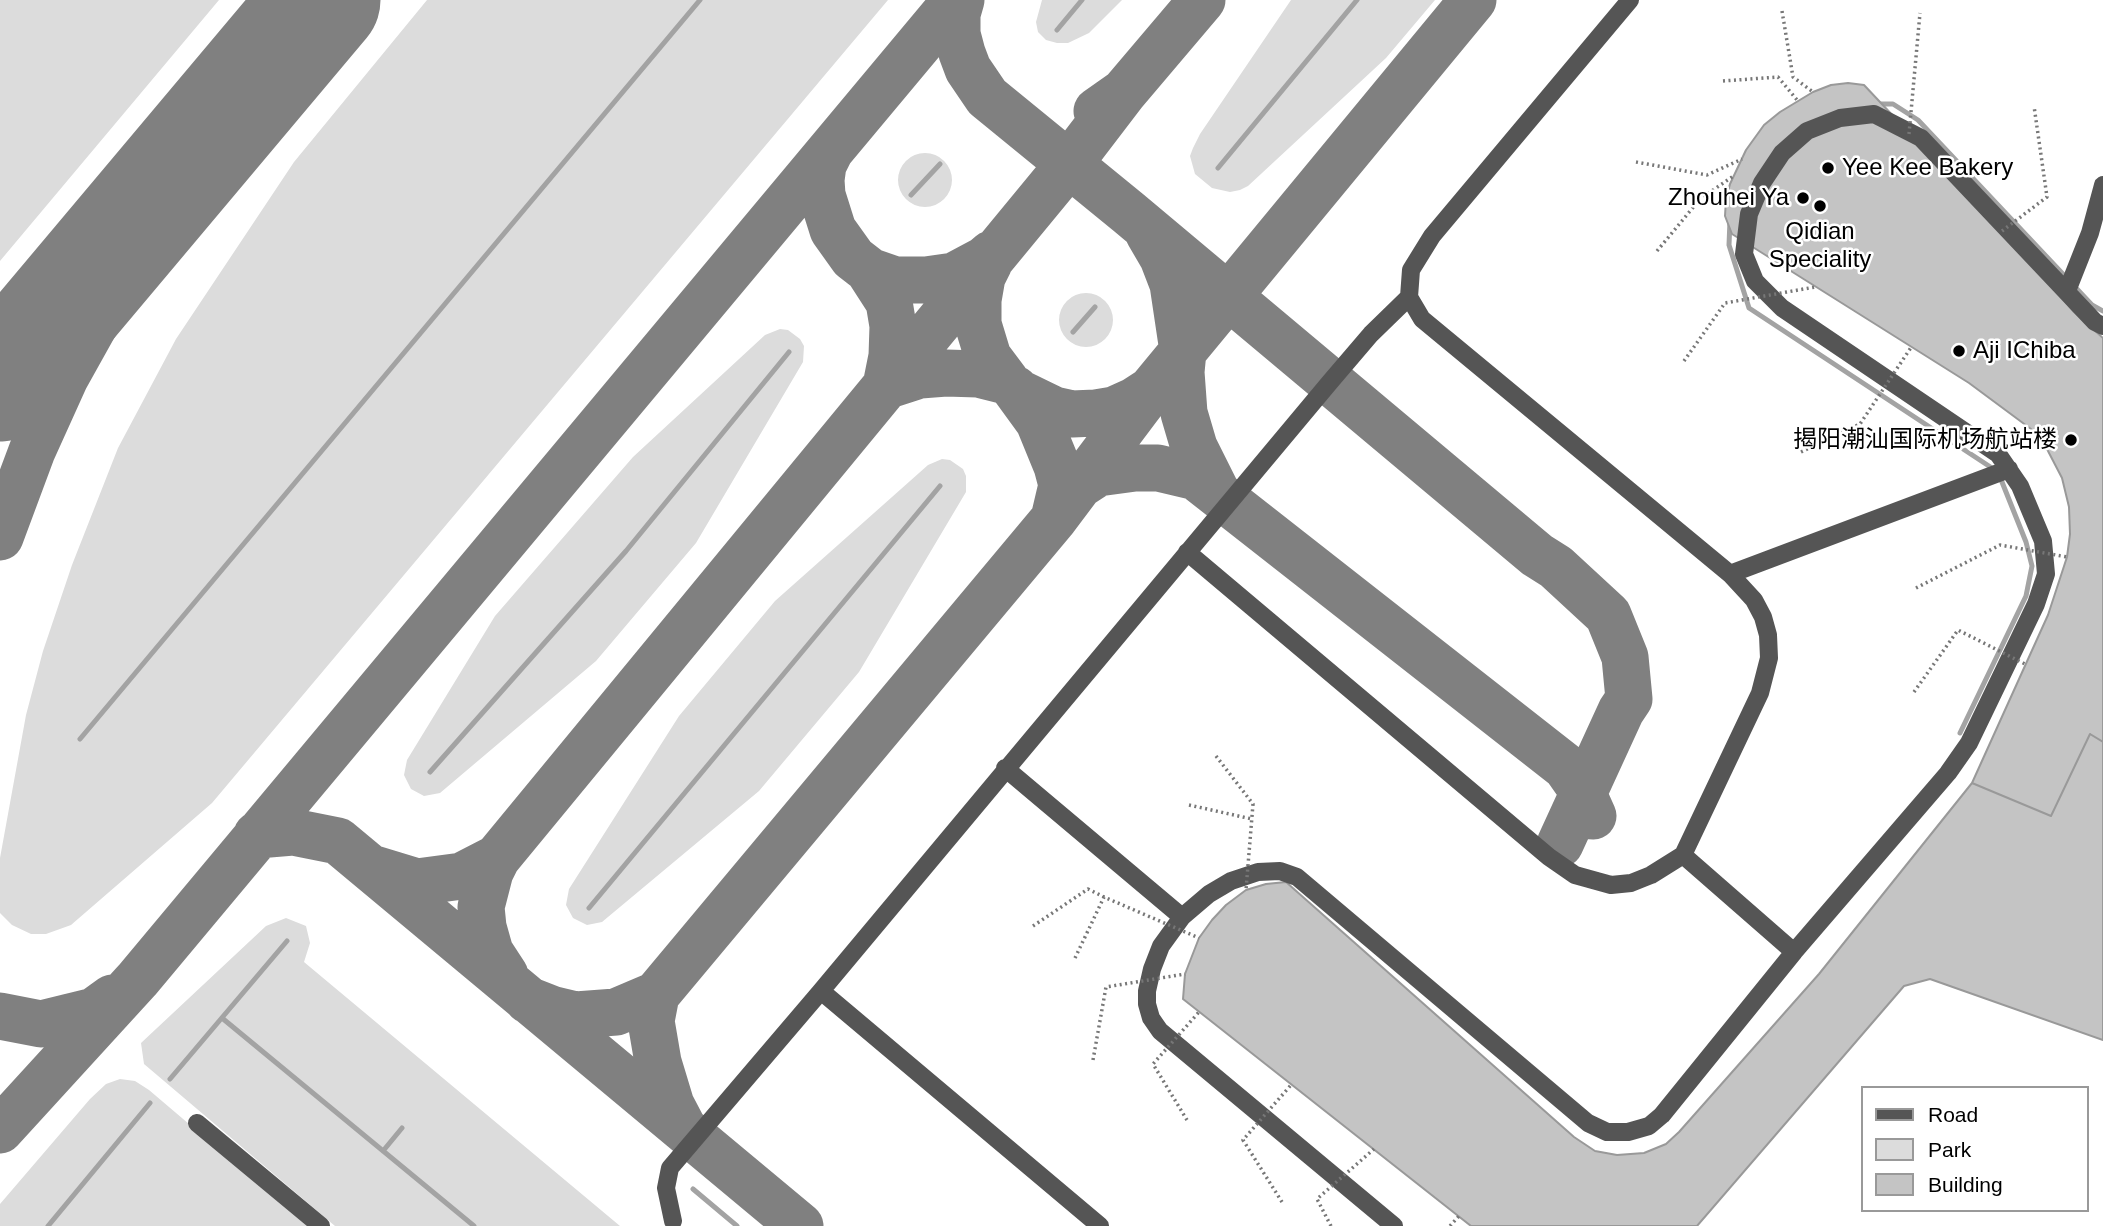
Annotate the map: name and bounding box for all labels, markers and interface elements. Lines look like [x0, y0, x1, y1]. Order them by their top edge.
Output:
place label: Yee Kee Bakery [1842, 154, 2013, 182]
marker: Yee Kee Bakery [1820, 160, 1836, 176]
place label: Zhouhei Ya [1668, 184, 1789, 212]
marker: Zhouhei Ya [1795, 190, 1811, 206]
marker: Qidian Speciality [1812, 198, 1828, 214]
place label: Qidian Speciality [1769, 218, 1871, 274]
place label: Aji IChiba [1973, 337, 2076, 365]
marker: Aji IChiba [1951, 343, 1967, 359]
place label: 揭阳潮汕国际机场航站楼 [1793, 426, 2057, 454]
marker: 揭阳潮汕国际机场航站楼 [2063, 432, 2079, 448]
legend [1862, 1086, 2089, 1212]
text: Road [1928, 1103, 1978, 1126]
text: Park [1928, 1138, 1971, 1161]
text: Building [1928, 1173, 2003, 1196]

